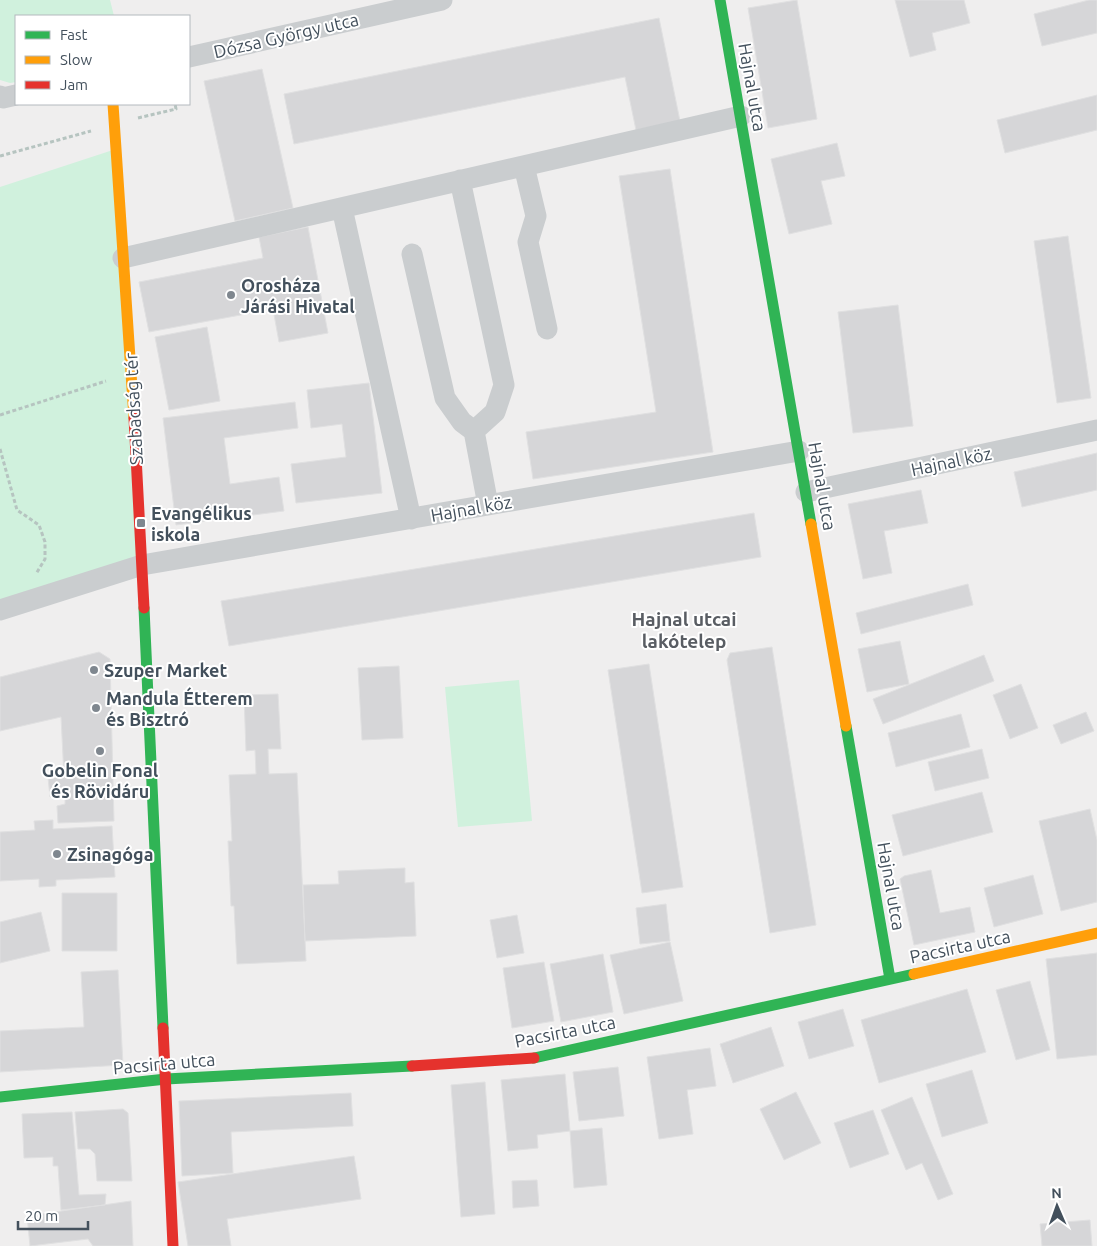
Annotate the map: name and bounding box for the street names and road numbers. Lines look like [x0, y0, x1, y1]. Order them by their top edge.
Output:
street label: Dózsa György utca [211, 9, 361, 61]
street label: Hajnal utca [735, 41, 771, 133]
street label: Szabadság tér [120, 352, 146, 466]
street label: Hajnal utca [805, 440, 841, 532]
street label: Hajnal köz [909, 443, 993, 479]
street label: Hajnal köz [429, 491, 513, 525]
street label: Hajnal utca [874, 840, 910, 932]
street label: Pacsirta utca [908, 926, 1012, 966]
street label: Pacsirta utca [513, 1011, 617, 1051]
street label: Pacsirta utca [112, 1049, 216, 1077]

